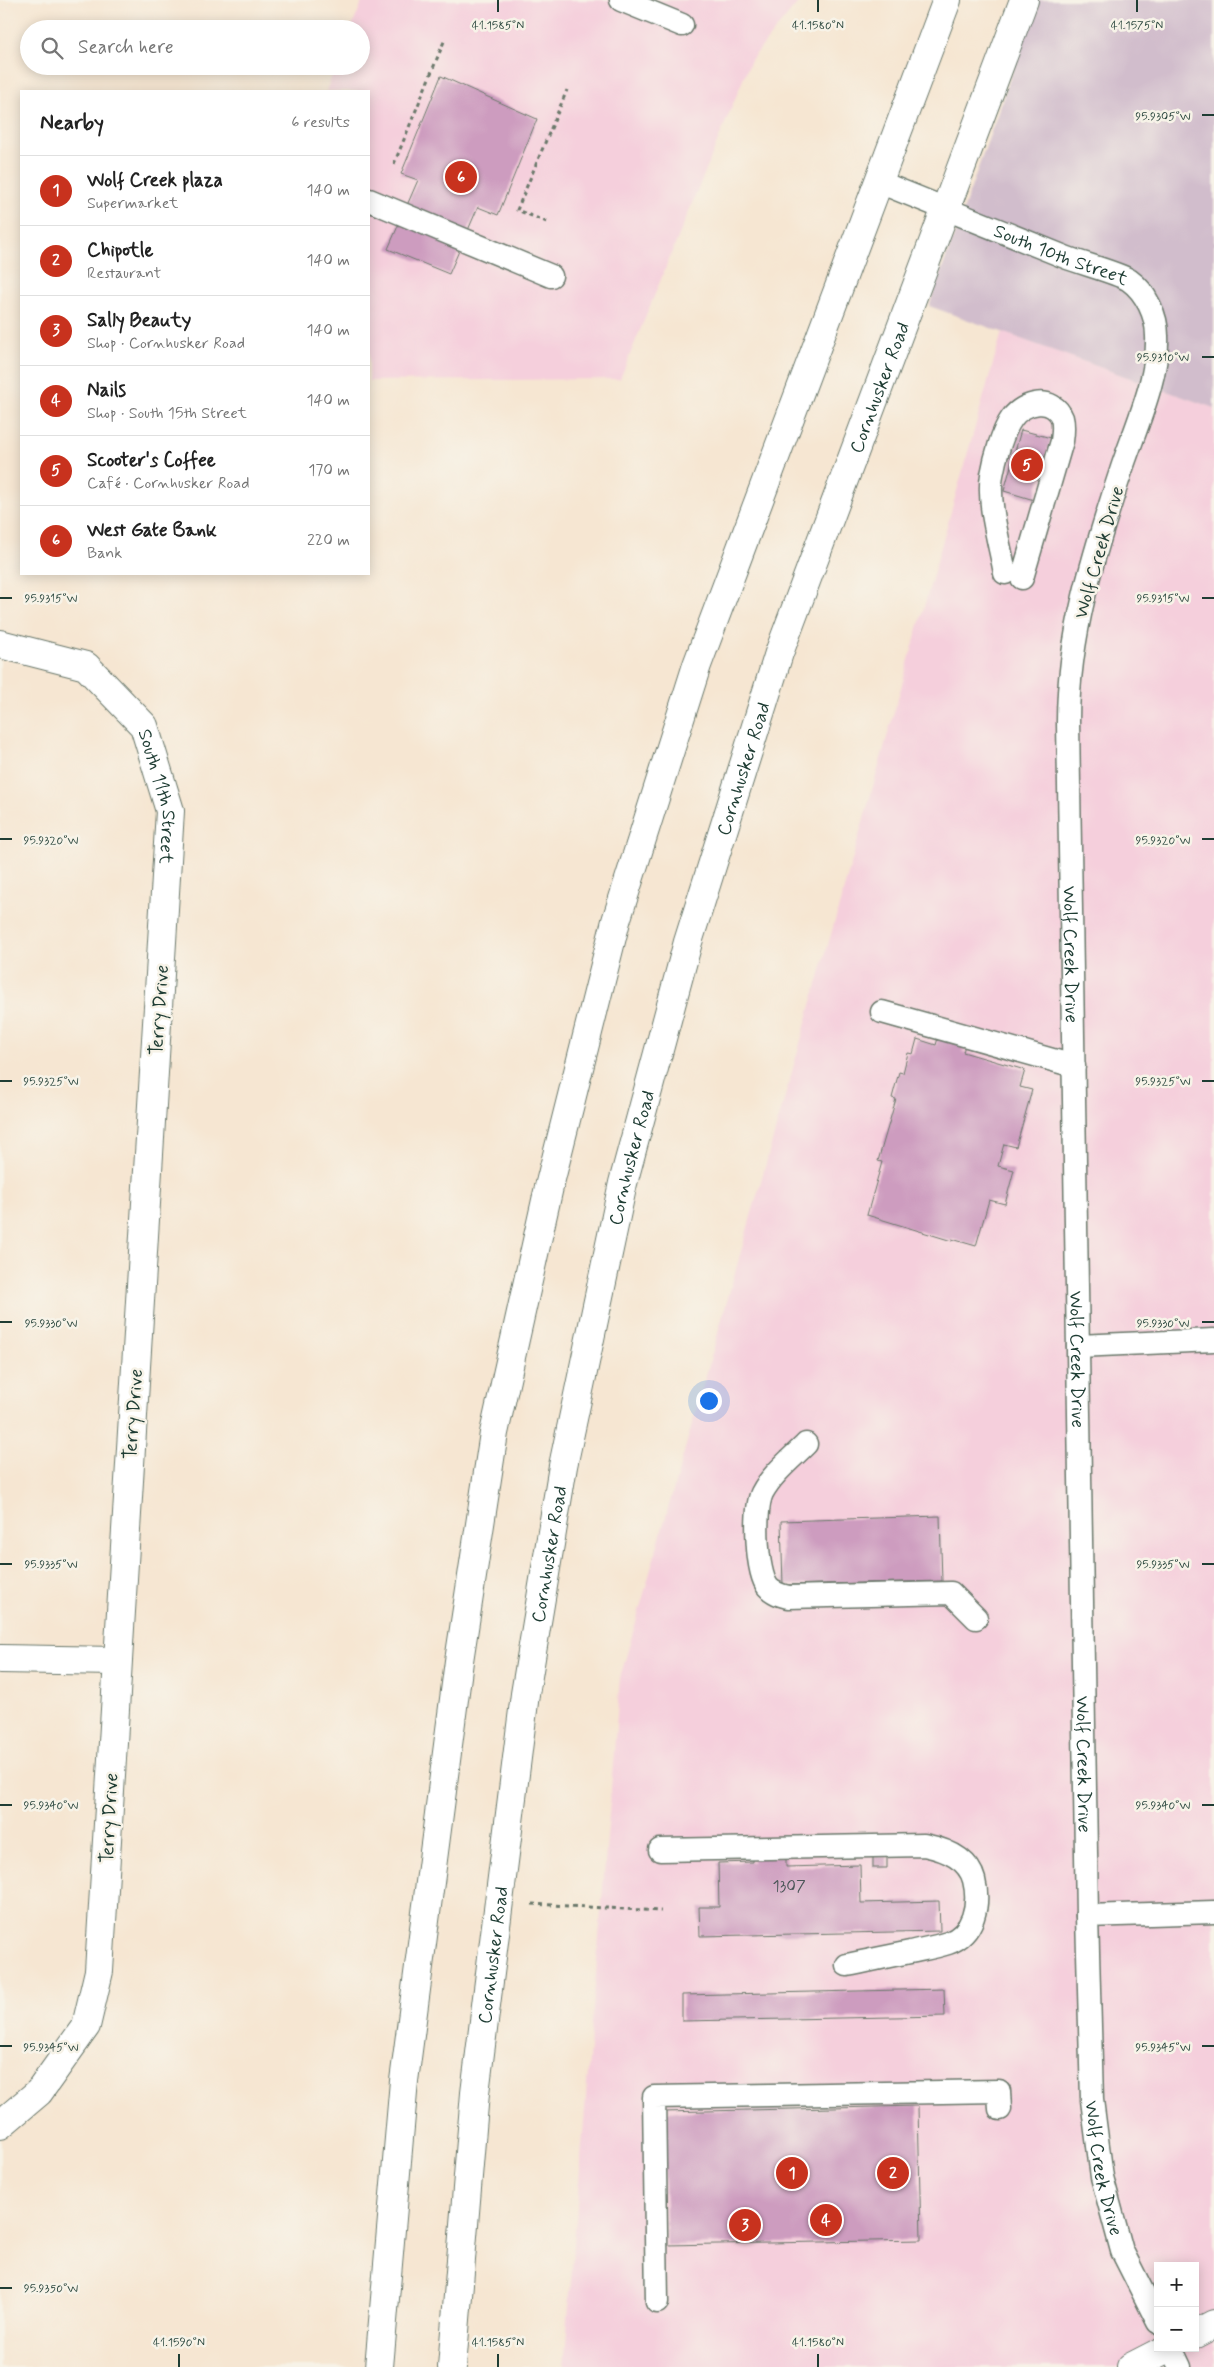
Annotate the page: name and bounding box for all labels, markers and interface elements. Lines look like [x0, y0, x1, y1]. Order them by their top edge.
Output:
text: 41.1585°N [472, 18, 524, 34]
text: 41.1580°N [792, 18, 844, 34]
text: 41.1575°N [1111, 18, 1163, 34]
search box [20, 20, 370, 75]
icon: search [38, 34, 66, 62]
text: Search here [78, 35, 174, 60]
text: Nearby [40, 109, 104, 137]
text: 95.9305°W [1135, 109, 1191, 125]
text: 6 results [291, 112, 350, 133]
pin: 6 [445, 158, 477, 196]
text: Wolf Creek plaza [87, 168, 223, 193]
text: 1 [52, 180, 60, 201]
text: 140 m [306, 180, 350, 201]
text: Supermarket [87, 193, 178, 214]
street label: South 10th Street [990, 219, 1132, 292]
text: Chipotle [87, 238, 153, 263]
text: 2 [52, 250, 60, 271]
text: 140 m [306, 250, 350, 271]
text: Restaurant [87, 263, 161, 284]
text: Sally Beauty [87, 308, 191, 333]
street label: Cornhusker Road [844, 319, 916, 457]
text: 3 [52, 320, 60, 341]
text: 140 m [306, 320, 350, 341]
text: Shop · Cornhusker Road [87, 333, 245, 354]
text: 95.9310°W [1137, 350, 1189, 366]
text: Nails [87, 378, 126, 403]
text: 4 [51, 390, 61, 411]
text: 140 m [306, 390, 350, 411]
text: Shop · South 15th Street [87, 403, 247, 424]
pin: 5 [1011, 446, 1043, 484]
text: Scooter's Coffee [87, 448, 216, 473]
text: 5 [51, 460, 61, 481]
text: 170 m [308, 460, 350, 481]
text: Café · Cornhusker Road [87, 473, 249, 494]
street label: Wolf Creek Drive [1069, 483, 1130, 622]
text: West Gate Bank [87, 518, 217, 543]
text: 6 [52, 530, 60, 551]
text: 220 m [307, 530, 350, 551]
text: Bank [87, 543, 122, 564]
text: 95.9315°W [25, 591, 78, 607]
text: 95.9315°W [1137, 591, 1190, 607]
street label: Cornhusker Road [711, 699, 777, 839]
street label: South 11th Street [132, 726, 181, 865]
text: 95.9320°W [24, 833, 79, 849]
text: 95.9320°W [1136, 833, 1191, 849]
street label: Wolf Creek Drive [1057, 886, 1084, 1023]
street label: Terry Drive [144, 964, 176, 1056]
text: 95.9325°W [23, 1074, 79, 1090]
text: 95.9325°W [1135, 1074, 1191, 1090]
street label: Cornhusker Road [603, 1088, 661, 1228]
street label: Wolf Creek Drive [1063, 1291, 1090, 1428]
text: 95.9330°W [25, 1316, 77, 1332]
text: 95.9330°W [1137, 1316, 1189, 1332]
street label: Terry Drive [118, 1368, 150, 1460]
your location [696, 1388, 722, 1414]
street label: Cornhusker Road [526, 1484, 574, 1625]
text: 95.9335°W [24, 1557, 78, 1573]
text: 95.9335°W [1136, 1557, 1190, 1573]
street label: Wolf Creek Drive [1069, 1696, 1097, 1833]
street label: Terry Drive [95, 1772, 125, 1864]
text: 95.9340°W [24, 1798, 79, 1814]
text: 95.9340°W [1136, 1798, 1191, 1814]
house number: 1307 [772, 1876, 806, 1897]
street label: Cornhusker Road [473, 1885, 515, 2025]
text: 95.9345°W [23, 2040, 79, 2056]
text: 95.9345°W [1135, 2040, 1191, 2056]
street label: Wolf Creek Drive [1078, 2099, 1128, 2239]
pin: 1 [776, 2154, 808, 2192]
pin: 2 [877, 2154, 909, 2192]
pin: 4 [810, 2201, 842, 2239]
pin: 3 [729, 2206, 761, 2244]
map controls [1154, 2262, 1199, 2352]
button: + [1154, 2262, 1199, 2307]
text: 95.9350°W [24, 2281, 78, 2297]
button: − [1154, 2307, 1199, 2352]
text: 41.1590°N [153, 2335, 205, 2351]
text: 41.1585°N [472, 2335, 524, 2351]
text: 41.1580°N [792, 2335, 844, 2351]

